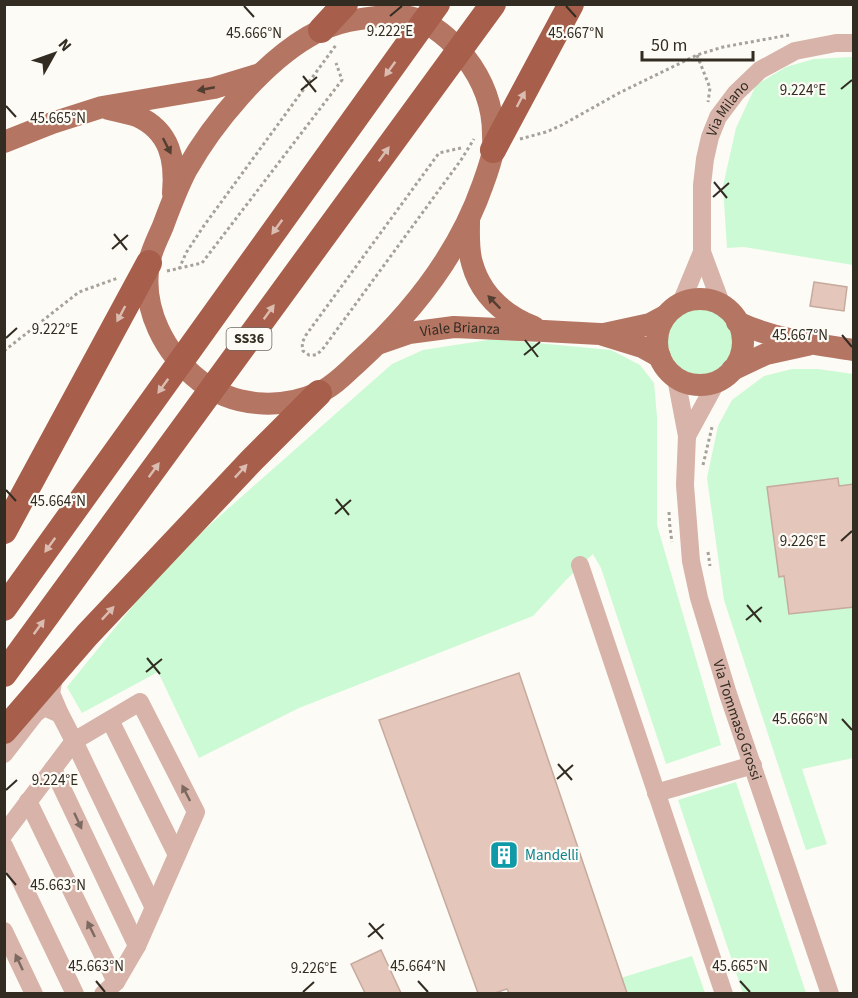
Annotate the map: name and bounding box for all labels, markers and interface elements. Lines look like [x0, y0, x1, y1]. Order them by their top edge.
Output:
text: 9.222°E [367, 21, 413, 42]
text: 45.666°N [226, 23, 282, 44]
text: 45.667°N [548, 23, 604, 44]
north arrow [24, 24, 84, 84]
scale bar [642, 24, 753, 62]
text: 50 m [651, 33, 687, 58]
text: N [53, 34, 77, 56]
one-way arrow [384, 60, 396, 76]
street label: Via Milano [701, 76, 754, 140]
text: 9.224°E [780, 80, 826, 101]
one-way arrow [197, 85, 216, 94]
one-way arrow [516, 90, 526, 107]
text: 45.665°N [30, 108, 86, 129]
one-way arrow [161, 137, 171, 155]
one-way arrow [377, 147, 389, 162]
one-way arrow [271, 219, 283, 235]
one-way arrow [488, 295, 502, 309]
one-way arrow [263, 304, 275, 320]
one-way arrow [116, 306, 126, 323]
street label: Viale Brianza [419, 316, 501, 342]
text: 9.222°E [32, 319, 78, 340]
text: 45.667°N [772, 325, 828, 346]
road number: SS36 [226, 328, 272, 350]
one-way arrow [158, 378, 169, 394]
one-way arrow [148, 462, 160, 478]
one-way arrow [234, 464, 248, 478]
text: 45.664°N [30, 491, 86, 512]
text: 9.226°E [780, 531, 826, 552]
one-way arrow [44, 536, 56, 552]
one-way arrow [101, 606, 114, 621]
one-way arrow [33, 620, 45, 636]
street label: Via Tommaso Grossi [708, 657, 767, 783]
text: 45.666°N [772, 709, 828, 730]
text: 9.224°E [32, 770, 78, 791]
one-way arrow [181, 785, 191, 802]
one-way arrow [74, 813, 83, 830]
building icon: Mandelli [488, 839, 520, 871]
place label: Mandelli [525, 845, 579, 866]
text: 45.663°N [30, 875, 86, 896]
one-way arrow [86, 921, 95, 938]
one-way arrow [15, 954, 24, 971]
text: 45.663°N [68, 956, 124, 977]
text: 45.664°N [390, 956, 446, 977]
text: 45.665°N [712, 956, 768, 977]
text: 9.226°E [291, 958, 337, 979]

